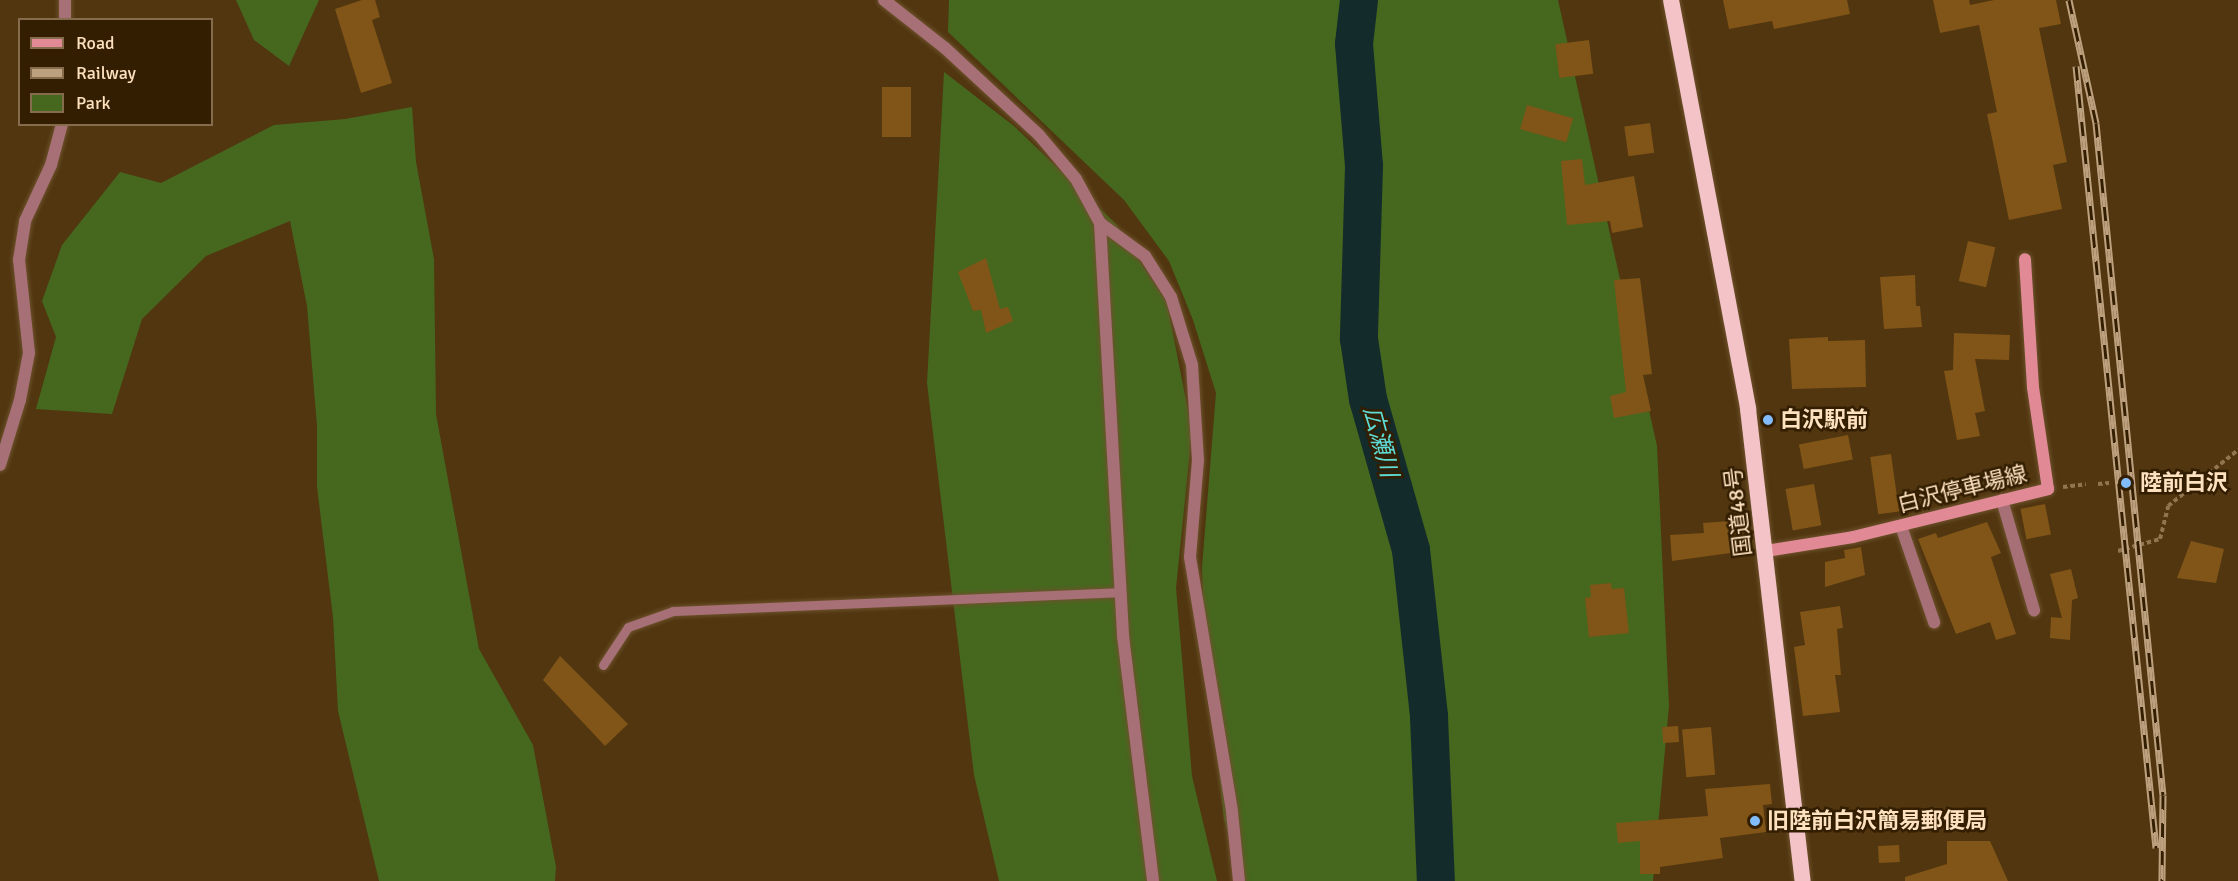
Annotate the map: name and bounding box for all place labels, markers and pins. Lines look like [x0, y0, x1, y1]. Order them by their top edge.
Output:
place label: 白沢駅前 [1780, 407, 1868, 433]
marker: 白沢駅前 [1761, 413, 1775, 427]
place label: 陸前白沢 [2140, 470, 2228, 496]
marker: 陸前白沢 [2117, 474, 2135, 492]
place label: 旧陸前白沢簡易郵便局 [1767, 808, 1987, 834]
marker: 旧陸前白沢簡易郵便局 [1748, 814, 1762, 828]

